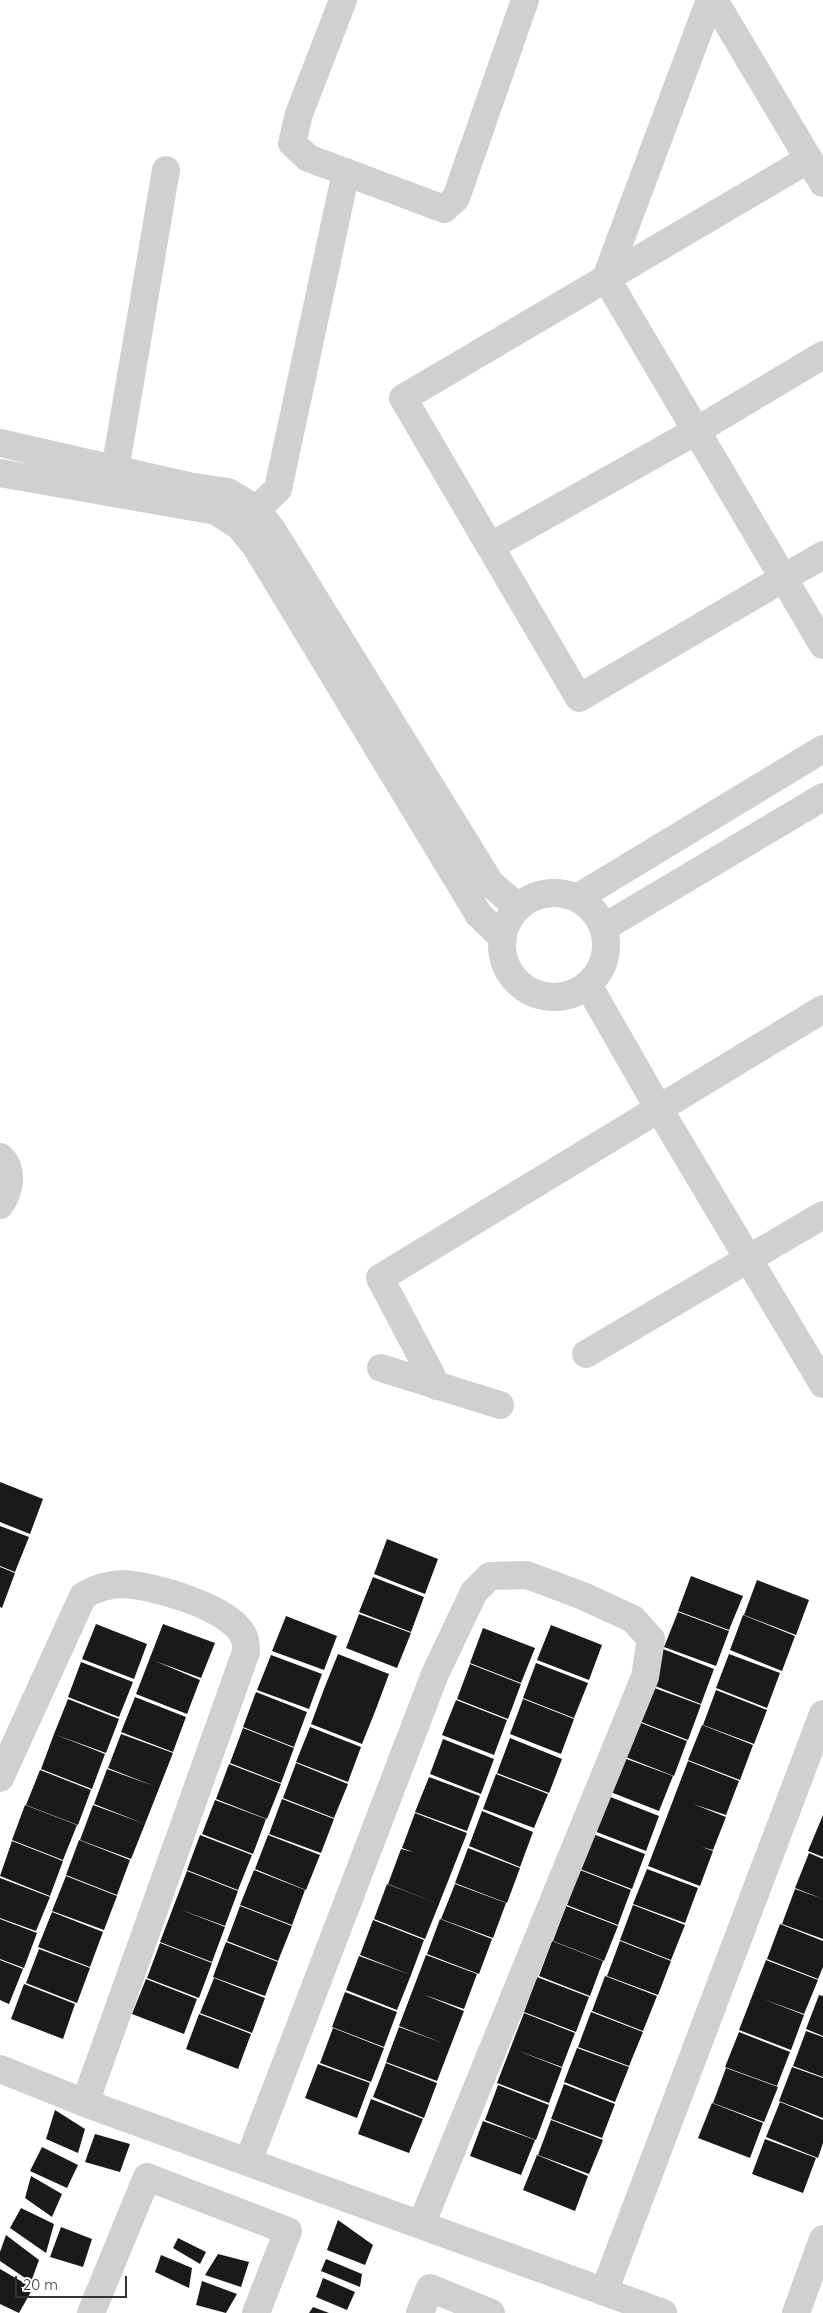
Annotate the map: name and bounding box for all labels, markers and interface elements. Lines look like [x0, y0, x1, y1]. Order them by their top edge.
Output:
scale bar [18, 2266, 130, 2298]
text: 20 m [23, 2275, 58, 2294]

